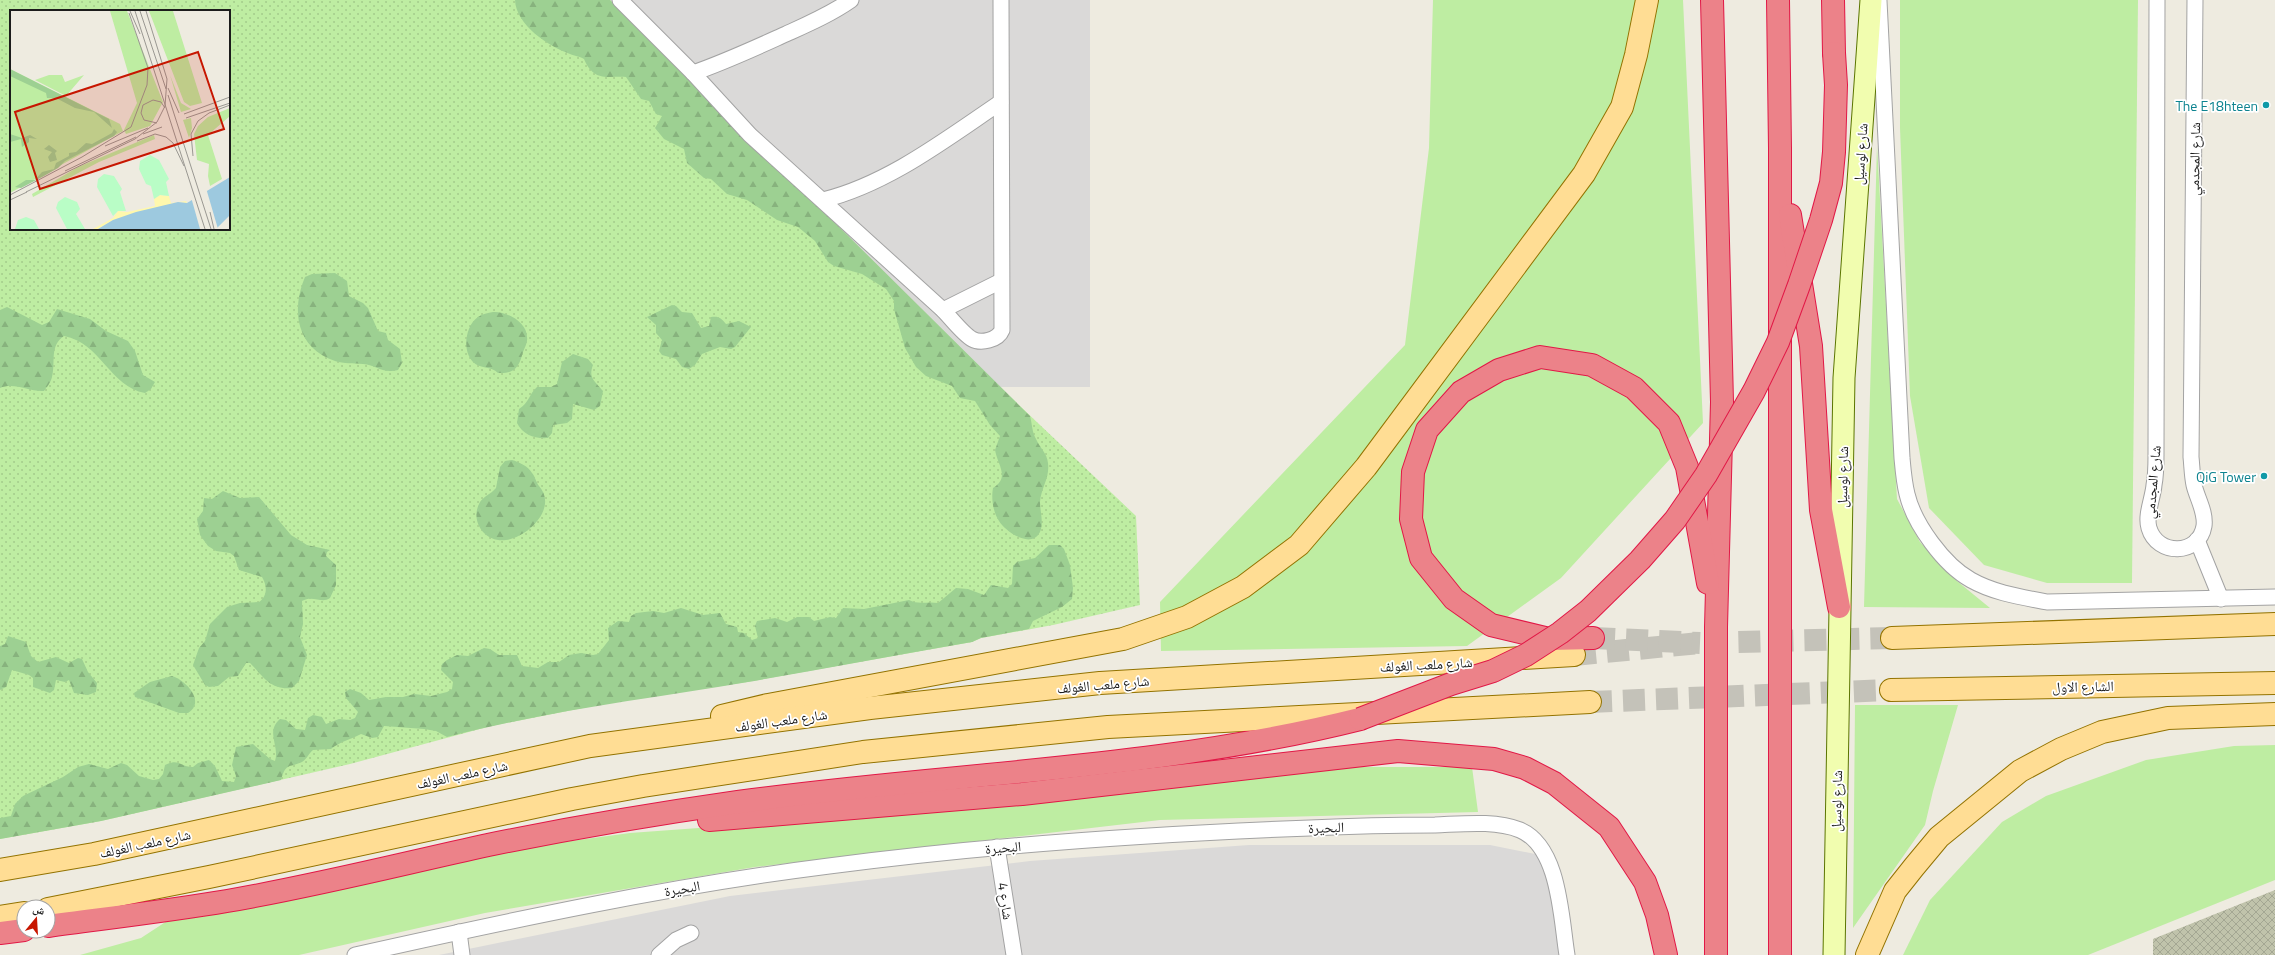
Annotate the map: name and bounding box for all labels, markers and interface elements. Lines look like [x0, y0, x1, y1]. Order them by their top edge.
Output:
inset map [10, 10, 230, 230]
place label: The E18hteen [2175, 95, 2258, 116]
marker: The E18hteen [2261, 100, 2271, 110]
street label: شارع لوسيل [1847, 122, 1873, 186]
street label: شارع المجدمي [2183, 122, 2207, 196]
street label: شارع المجدمي [2138, 444, 2167, 520]
street label: شارع لوسيل [1831, 446, 1853, 508]
place label: QiG Tower [2196, 466, 2256, 487]
marker: QiG Tower [2259, 471, 2269, 481]
street label: شارع ملعب الغولف [1379, 651, 1473, 677]
street label: شارع ملعب الغولف [1056, 669, 1150, 699]
street label: الشارع الاول [2052, 675, 2114, 697]
street label: شارع ملعب الغولف [734, 703, 828, 737]
street label: شارع ملعب الغولف [414, 754, 510, 794]
street label: شارع لوسيل [1825, 770, 1847, 832]
street label: البحيرة [1308, 816, 1344, 838]
street label: شارع ملعب الغولف [97, 823, 193, 863]
street label: البحيرة [984, 835, 1022, 859]
street label: البحيرة [662, 875, 702, 901]
street label: شارع 4 [993, 881, 1019, 921]
north arrow [16, 899, 56, 939]
text: ش [31, 900, 47, 919]

